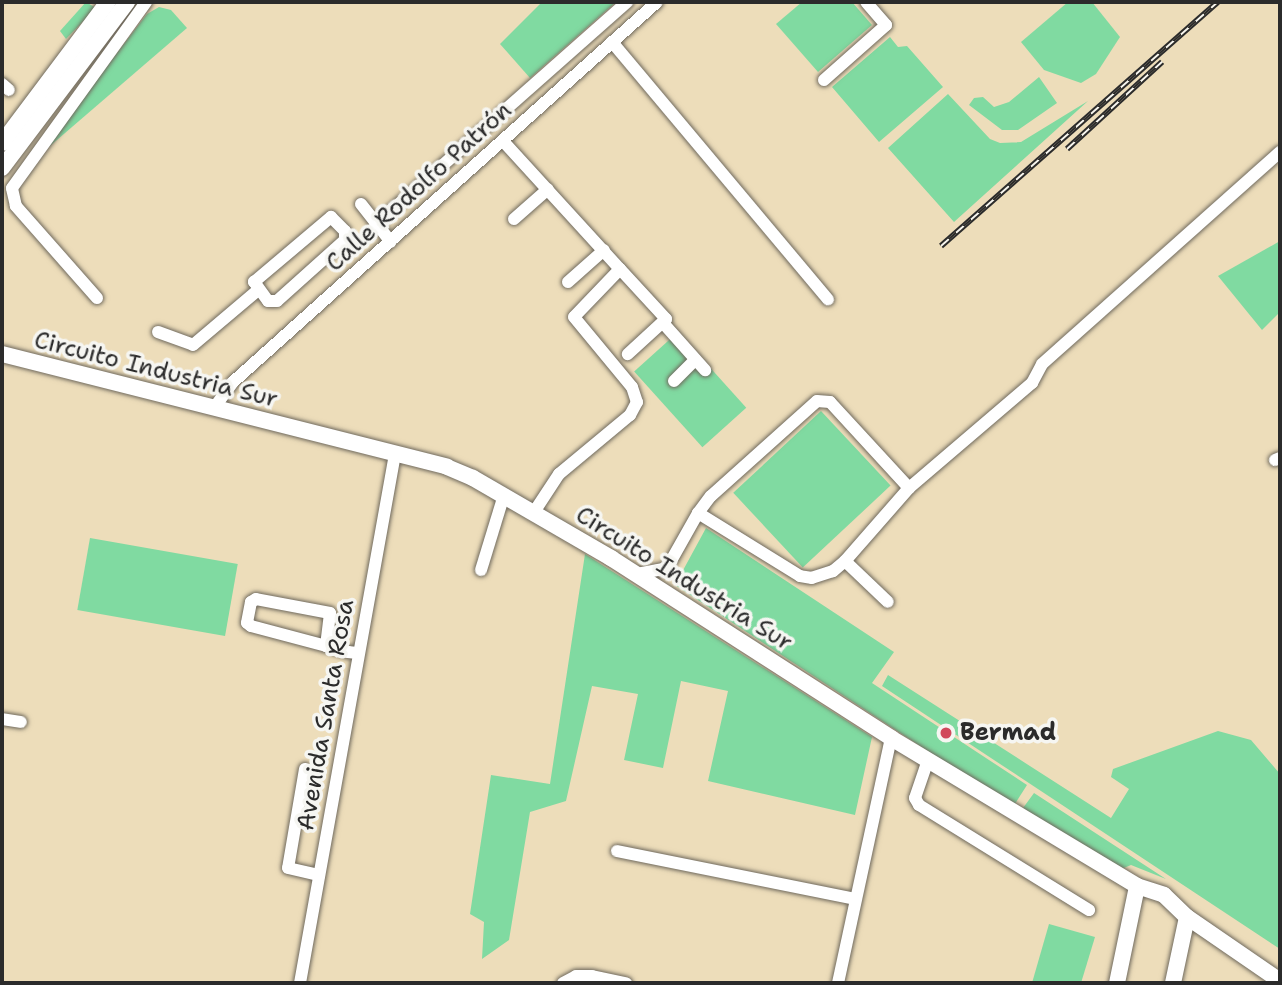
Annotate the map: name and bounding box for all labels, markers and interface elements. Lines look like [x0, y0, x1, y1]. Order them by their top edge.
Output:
street label: Calle Rodolfo Patrón [320, 96, 518, 278]
street label: Circuito Industria Sur [31, 326, 281, 414]
street label: Circuito Industria Sur [570, 501, 798, 657]
street label: Avenida Santa Rosa [291, 597, 361, 833]
place label: Bermad [960, 719, 1056, 747]
marker: Bermad [938, 725, 954, 741]

